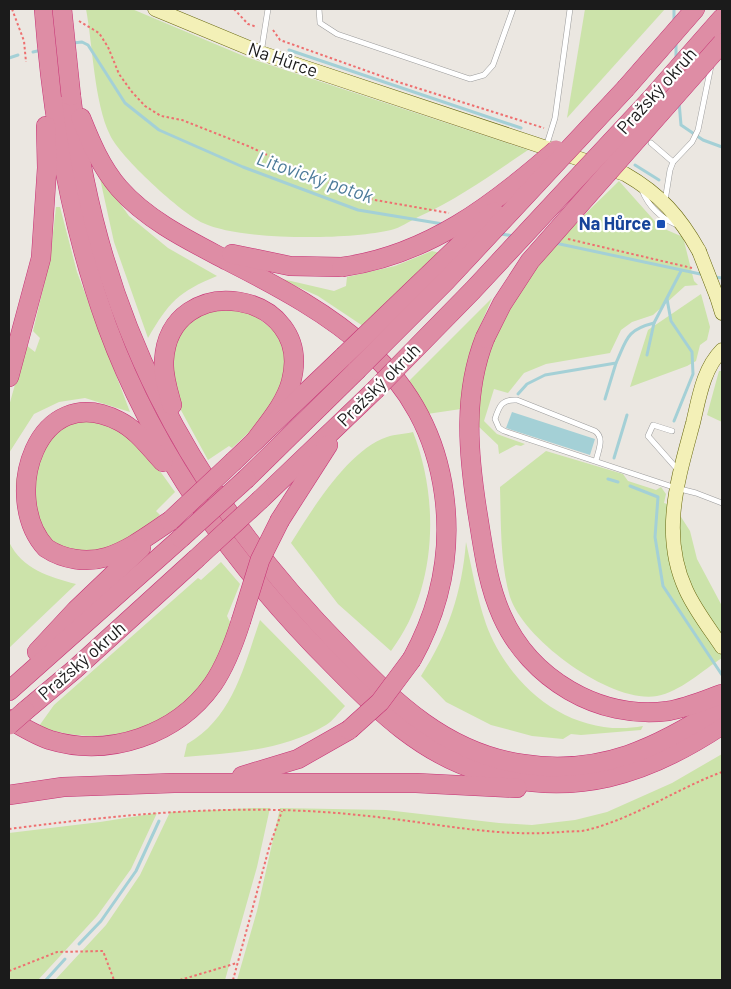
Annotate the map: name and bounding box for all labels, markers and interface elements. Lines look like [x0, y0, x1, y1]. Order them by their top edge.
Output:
street label: Na Hůrce [246, 37, 321, 81]
street label: Pražský okruh [612, 43, 701, 138]
water label: Litovický potok [254, 146, 377, 207]
place label: Na Hůrce [579, 212, 651, 234]
marker: Na Hůrce [655, 218, 667, 230]
street label: Pražský okruh [332, 338, 424, 430]
street label: Pražský okruh [33, 616, 130, 704]

